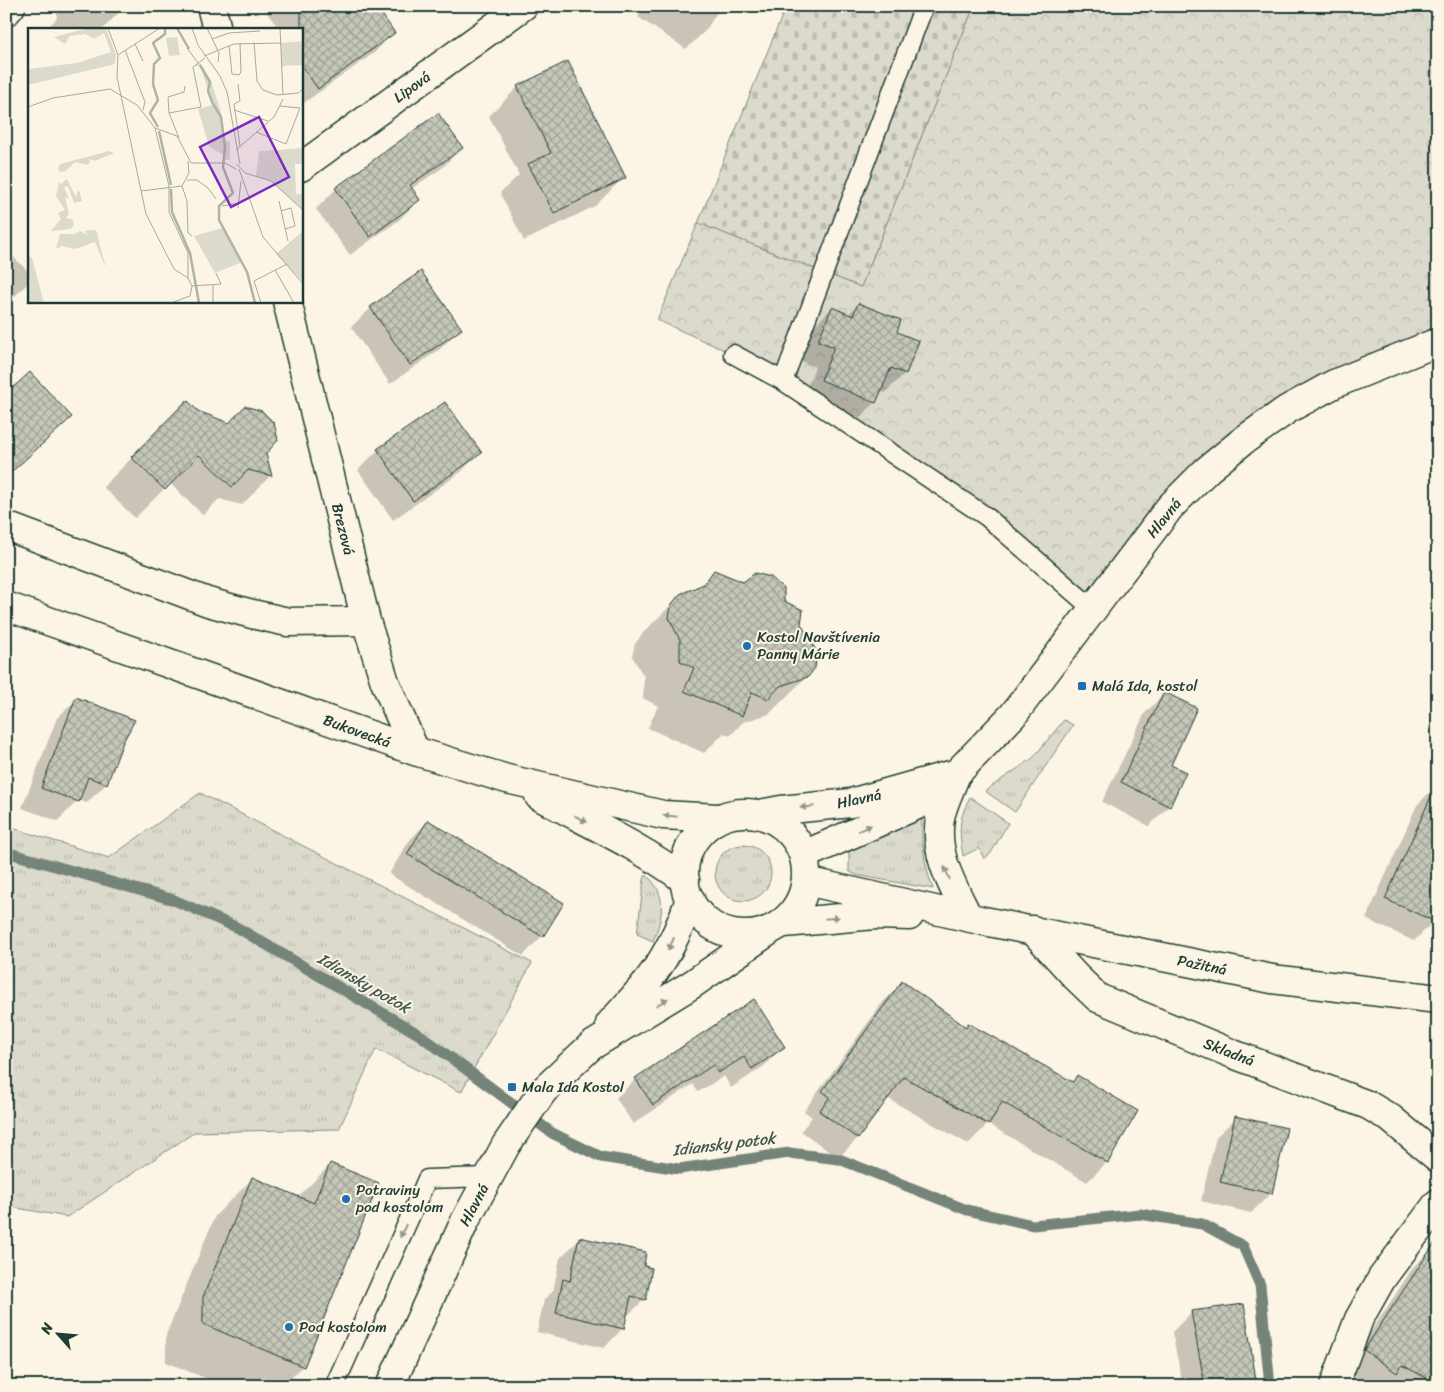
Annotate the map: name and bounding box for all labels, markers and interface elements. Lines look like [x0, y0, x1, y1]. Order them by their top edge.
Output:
inset map [28, 28, 302, 302]
street label: Lipová [388, 64, 437, 110]
street label: Hlavná [1140, 492, 1189, 544]
street label: Brezová [324, 500, 362, 558]
place label: Kostol Navštívenia Panny Márie [757, 624, 880, 667]
marker: Kostol Navštívenia Panny Márie [741, 640, 753, 652]
place label: Malá Ida, kostol [1092, 673, 1198, 699]
marker: Malá Ida, kostol [1076, 680, 1088, 692]
street label: Bukovecká [320, 707, 395, 755]
street label: Hlavná [834, 782, 884, 816]
one-way arrow [798, 803, 814, 811]
one-way arrow [661, 812, 677, 820]
one-way arrow [574, 814, 587, 823]
one-way arrow [858, 823, 872, 831]
one-way arrow [943, 866, 951, 880]
one-way arrow [824, 914, 840, 922]
one-way arrow [666, 937, 674, 951]
water label: Idiansky potok [311, 944, 418, 1023]
street label: Pažitná [1175, 947, 1230, 983]
one-way arrow [656, 998, 669, 1007]
street label: Skladná [1200, 1030, 1259, 1074]
place label: Mala Ida Kostol [522, 1074, 625, 1100]
marker: Mala Ida Kostol [506, 1081, 518, 1093]
water label: Idiansky potok [670, 1123, 780, 1165]
place label: Potraviny pod kostolom [355, 1177, 444, 1220]
street label: Hlavná [452, 1179, 496, 1231]
marker: Potraviny pod kostolom [340, 1193, 352, 1205]
one-way arrow [399, 1224, 407, 1238]
north arrow [32, 1310, 82, 1360]
place label: Pod kostolom [299, 1314, 387, 1340]
text: N [33, 1318, 60, 1339]
marker: Pod kostolom [283, 1321, 295, 1333]

